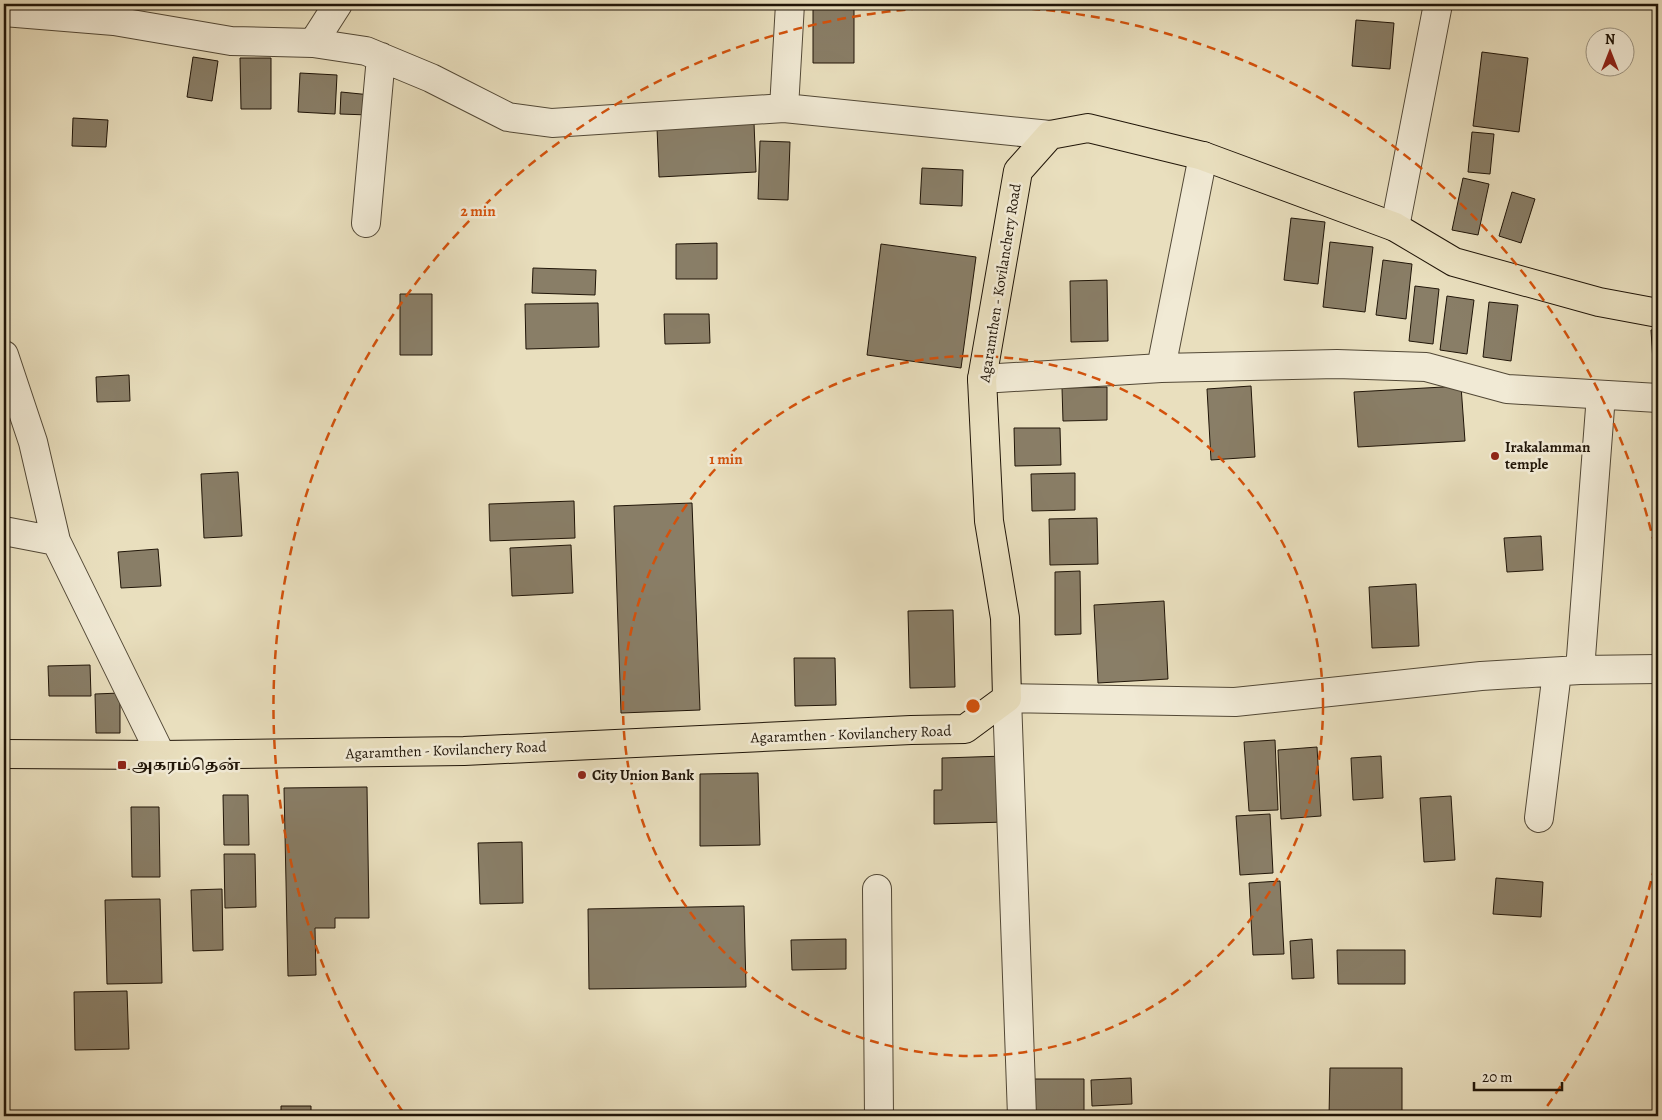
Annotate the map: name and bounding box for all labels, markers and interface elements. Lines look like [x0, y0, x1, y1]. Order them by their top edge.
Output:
north arrow [1584, 28, 1634, 78]
text: N [1605, 30, 1615, 49]
street label: Agaramthen - Kovilanchery Road [974, 181, 1026, 385]
text: 2 min [460, 201, 496, 221]
place label: Irakalamman temple [1505, 437, 1591, 474]
text: 1 min [709, 449, 743, 469]
marker: Irakalamman temple [1489, 450, 1501, 462]
centre of rings [964, 697, 982, 715]
street label: Agaramthen - Kovilanchery Road [749, 720, 953, 748]
street label: Agaramthen - Kovilanchery Road [344, 736, 548, 764]
place label: அகரம்தென் [132, 755, 240, 775]
marker: அகரம்தென் [116, 759, 128, 771]
place label: City Union Bank [592, 765, 694, 785]
marker: City Union Bank [576, 769, 588, 781]
scale bar [1474, 1060, 1562, 1092]
text: 20 m [1482, 1067, 1513, 1087]

